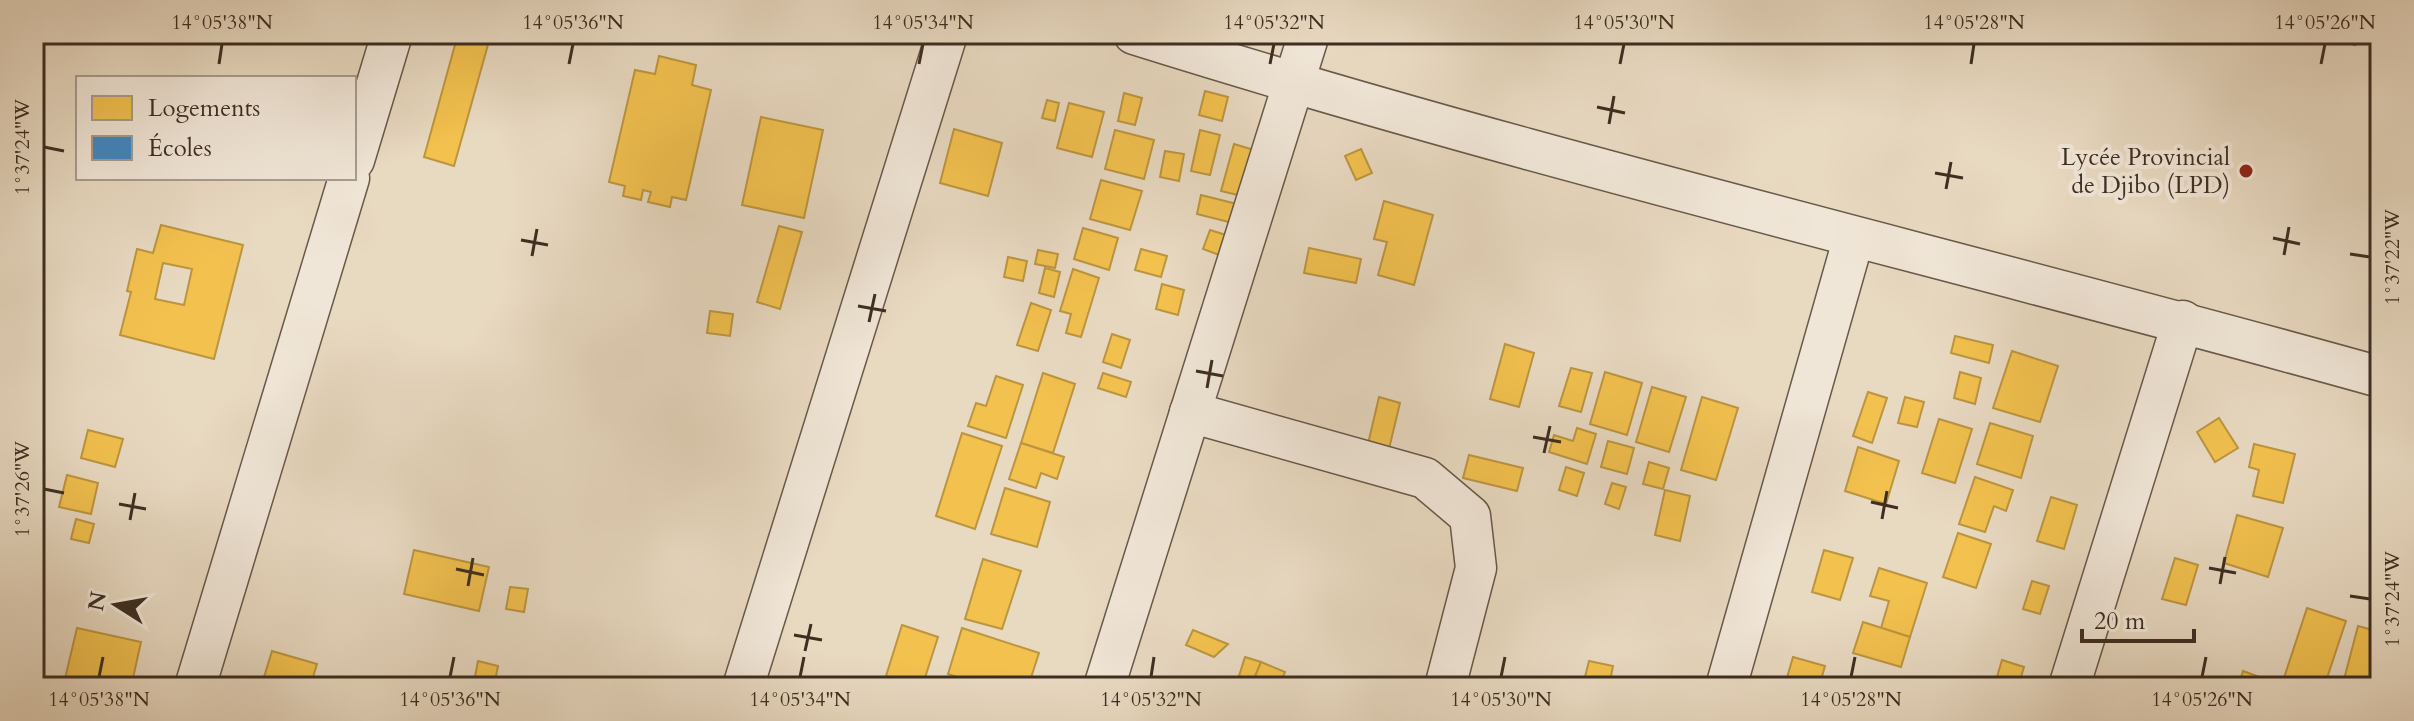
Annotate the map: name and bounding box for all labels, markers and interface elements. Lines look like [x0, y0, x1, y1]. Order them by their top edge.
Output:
text: 14°05'38"N [171, 9, 273, 36]
text: 14°05'36"N [522, 9, 624, 36]
text: 14°05'34"N [872, 9, 974, 36]
text: 14°05'32"N [1223, 9, 1325, 36]
text: 14°05'30"N [1573, 9, 1675, 36]
text: 14°05'28"N [1923, 9, 2025, 36]
text: 14°05'26"N [2274, 9, 2376, 36]
legend [76, 76, 356, 180]
text: Logements [148, 92, 260, 125]
text: 1°37'24"W [9, 98, 36, 195]
text: Écoles [148, 132, 212, 165]
place label: Lycée Provincial de Djibo (LPD) [2061, 141, 2230, 202]
marker: Lycée Provincial de Djibo (LPD) [2237, 162, 2255, 180]
text: 1°37'22"W [2379, 208, 2406, 305]
text: 1°37'26"W [9, 440, 36, 537]
text: 1°37'24"W [2379, 550, 2406, 647]
north arrow [76, 565, 156, 645]
text: N [81, 589, 114, 614]
scale bar [2082, 593, 2194, 643]
text: 20 m [2094, 605, 2146, 638]
text: 14°05'38"N [48, 686, 150, 713]
text: 14°05'36"N [399, 686, 501, 713]
text: 14°05'34"N [749, 686, 851, 713]
text: 14°05'32"N [1100, 686, 1202, 713]
text: 14°05'30"N [1450, 686, 1552, 713]
text: 14°05'28"N [1800, 686, 1902, 713]
text: 14°05'26"N [2151, 686, 2253, 713]

